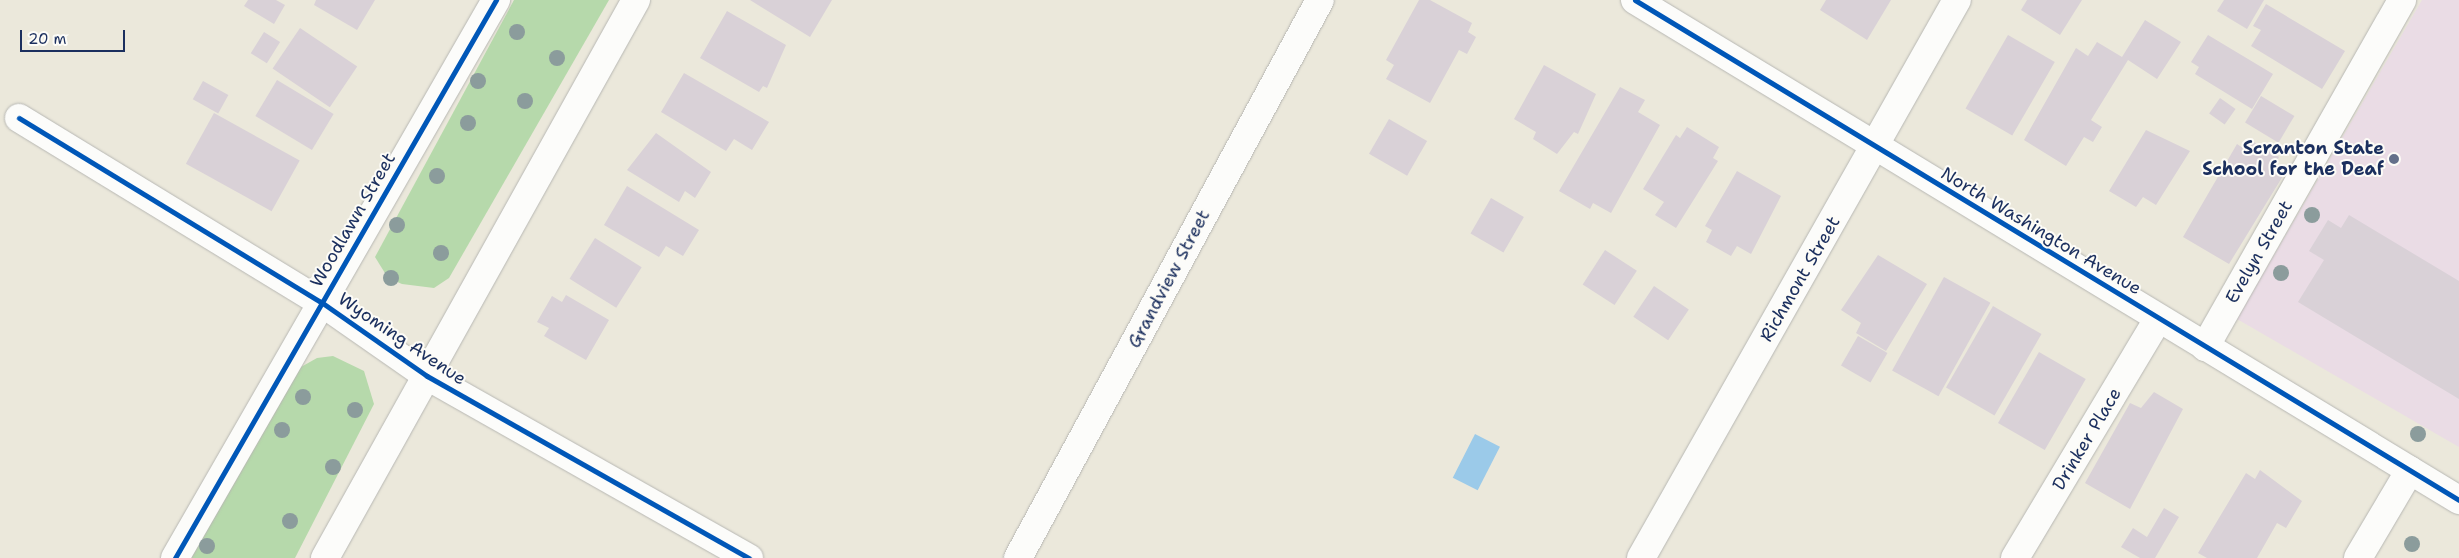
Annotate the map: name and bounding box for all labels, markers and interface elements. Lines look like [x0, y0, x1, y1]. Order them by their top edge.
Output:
scale bar [22, 20, 128, 52]
text: 20 m [28, 29, 67, 49]
place label: Scranton State School for the Deaf [2202, 138, 2384, 180]
street label: Woodlawn Street [306, 149, 400, 291]
marker: Scranton State School for the Deaf [2388, 153, 2400, 165]
street label: North Washington Avenue [1937, 163, 2145, 299]
street label: Evelyn Street [2221, 197, 2297, 307]
street label: Grandview Street [1123, 206, 1215, 352]
street label: Richmont Street [1755, 213, 1845, 345]
street label: Wyoming Avenue [334, 288, 470, 390]
street label: Drinker Place [2048, 384, 2126, 494]

